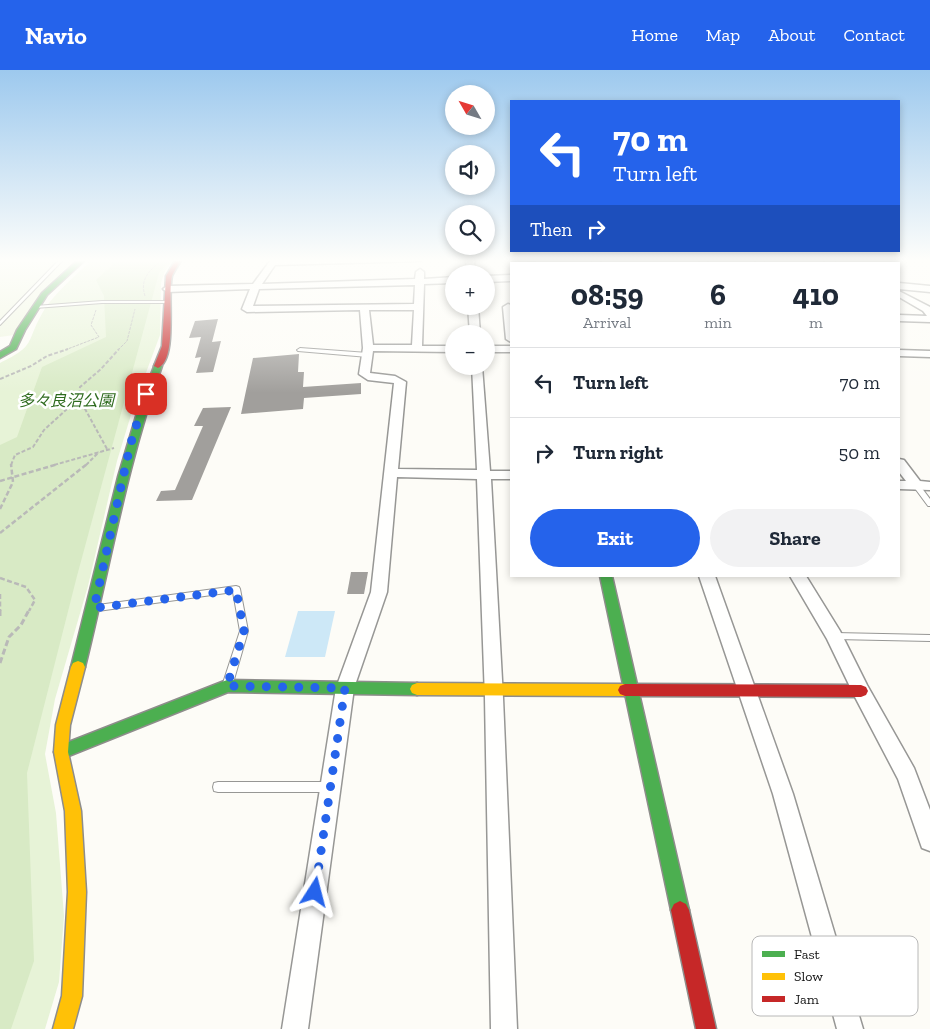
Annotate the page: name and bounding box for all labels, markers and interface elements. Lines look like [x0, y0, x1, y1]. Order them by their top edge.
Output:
text: Navio [25, 21, 87, 50]
text: Home [631, 24, 678, 46]
text: Map [706, 24, 740, 46]
text: About [768, 24, 815, 46]
text: Contact [843, 24, 905, 46]
north arrow [445, 85, 495, 135]
map controls [445, 85, 495, 375]
text: 70 m [613, 118, 688, 160]
icon: left [530, 120, 595, 185]
button: sound [445, 145, 495, 195]
text: Turn left [613, 160, 697, 187]
button: search [445, 205, 495, 255]
icon: right [582, 215, 610, 243]
text: Then [530, 218, 572, 241]
button: + [445, 265, 495, 315]
text: 08:59 [571, 277, 643, 313]
text: 6 [710, 277, 726, 313]
text: 410 [793, 277, 839, 313]
text: Arrival [583, 313, 631, 332]
text: min [704, 313, 732, 332]
text: m [809, 313, 823, 332]
button: − [445, 325, 495, 375]
icon: left [530, 369, 558, 397]
text: Turn left [573, 371, 648, 394]
text: 70 m [839, 371, 880, 394]
pin [125, 373, 167, 415]
icon: arrive [132, 380, 160, 408]
park label: 多々良沼公園 [18, 391, 116, 410]
icon: right [530, 439, 558, 467]
text: Turn right [573, 441, 663, 464]
text: 50 m [839, 441, 880, 464]
button: Exit [530, 509, 700, 567]
button: Share [710, 509, 880, 567]
position arrow [288, 865, 340, 917]
legend [752, 936, 918, 1016]
text: Fast [794, 946, 821, 963]
text: Slow [794, 968, 823, 985]
text: Jam [794, 991, 819, 1008]

